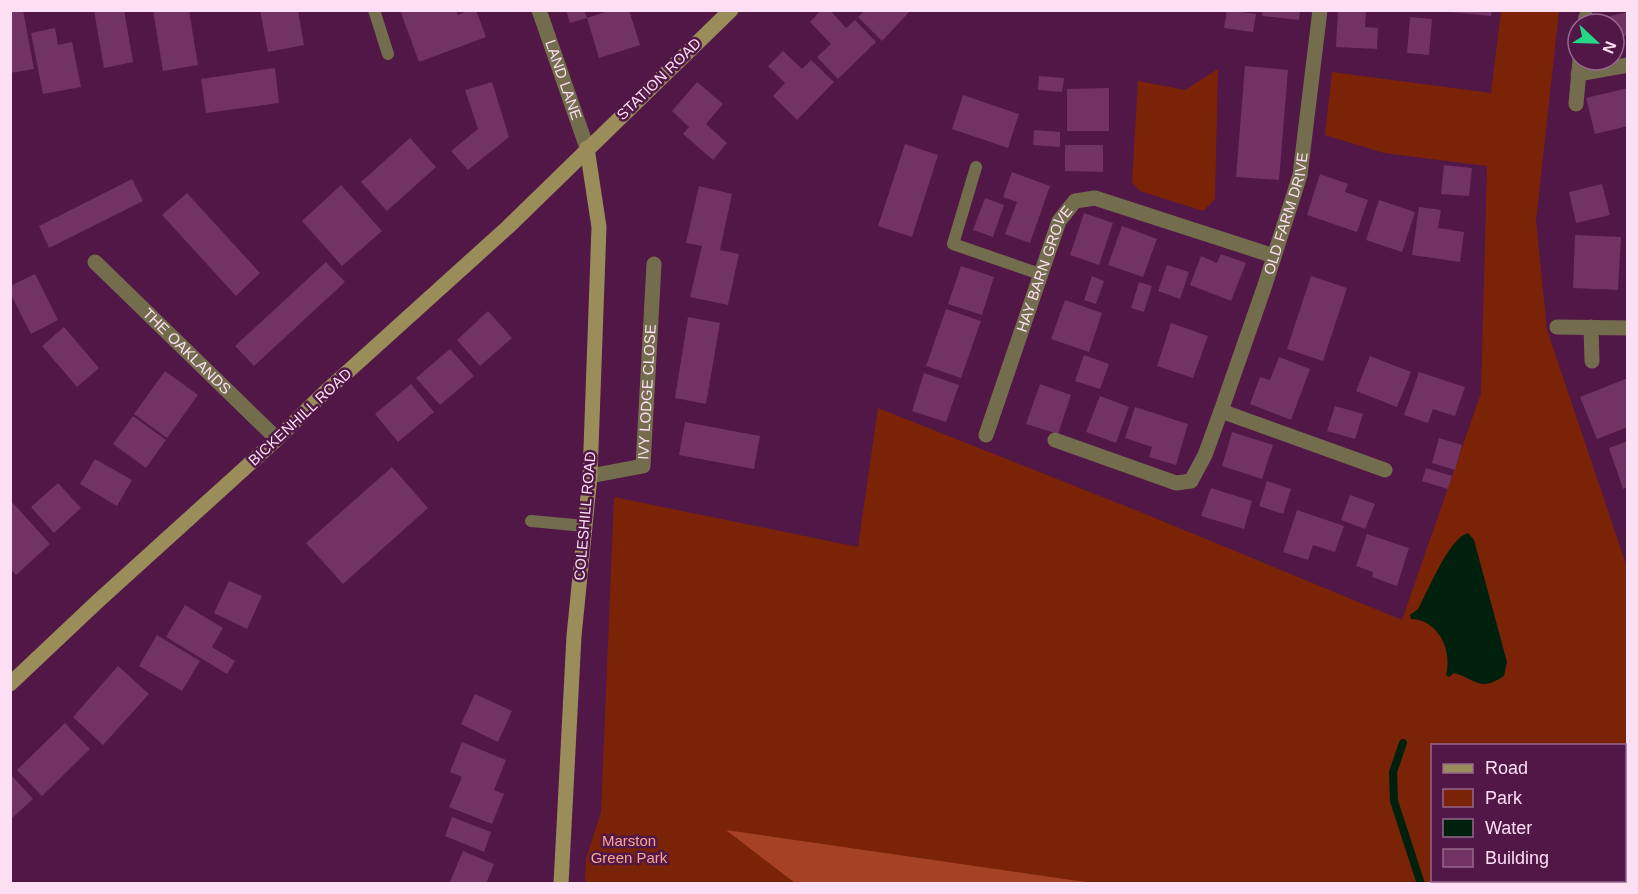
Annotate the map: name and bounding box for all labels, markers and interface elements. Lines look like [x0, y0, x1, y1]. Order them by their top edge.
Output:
north arrow [1566, 12, 1626, 72]
street label: STATION ROAD [613, 34, 704, 123]
street label: LAND LANE [542, 38, 586, 122]
text: N [1599, 39, 1619, 56]
street label: OLD FARM DRIVE [1260, 151, 1311, 277]
street label: HAY BARN GROVE [1013, 202, 1076, 334]
street label: THE OAKLANDS [140, 304, 235, 397]
street label: IVY LODGE CLOSE [634, 324, 659, 460]
street label: BICKENHILL ROAD [245, 364, 355, 469]
street label: COLESHILL ROAD [570, 451, 599, 581]
legend [1431, 744, 1626, 882]
text: Road [1485, 758, 1528, 778]
text: Park [1485, 788, 1523, 808]
text: Water [1485, 818, 1532, 838]
park label: Marston Green Park [591, 832, 668, 866]
text: Building [1485, 848, 1549, 868]

